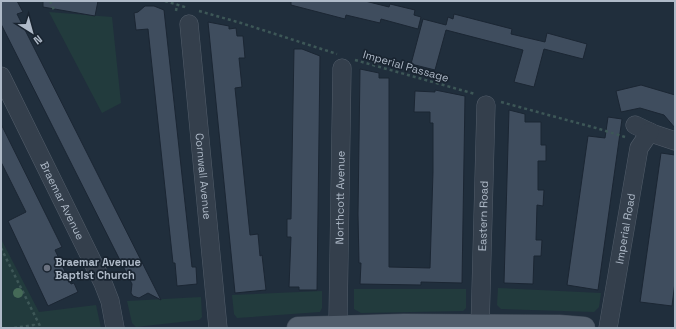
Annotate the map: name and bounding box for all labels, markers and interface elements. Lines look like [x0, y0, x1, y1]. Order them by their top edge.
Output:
north arrow [12, 12, 52, 52]
text: N [31, 32, 45, 48]
street label: Imperial Passage [362, 47, 450, 85]
street label: Cornwall Avenue [192, 132, 215, 220]
street label: Northcott Avenue [332, 151, 348, 244]
street label: Braemar Avenue [37, 159, 88, 242]
street label: Eastern Road [475, 181, 491, 251]
street label: Imperial Road [612, 192, 638, 265]
place label: Braemar Avenue Baptist Church [55, 255, 141, 282]
marker: Braemar Avenue Baptist Church [42, 263, 52, 273]

